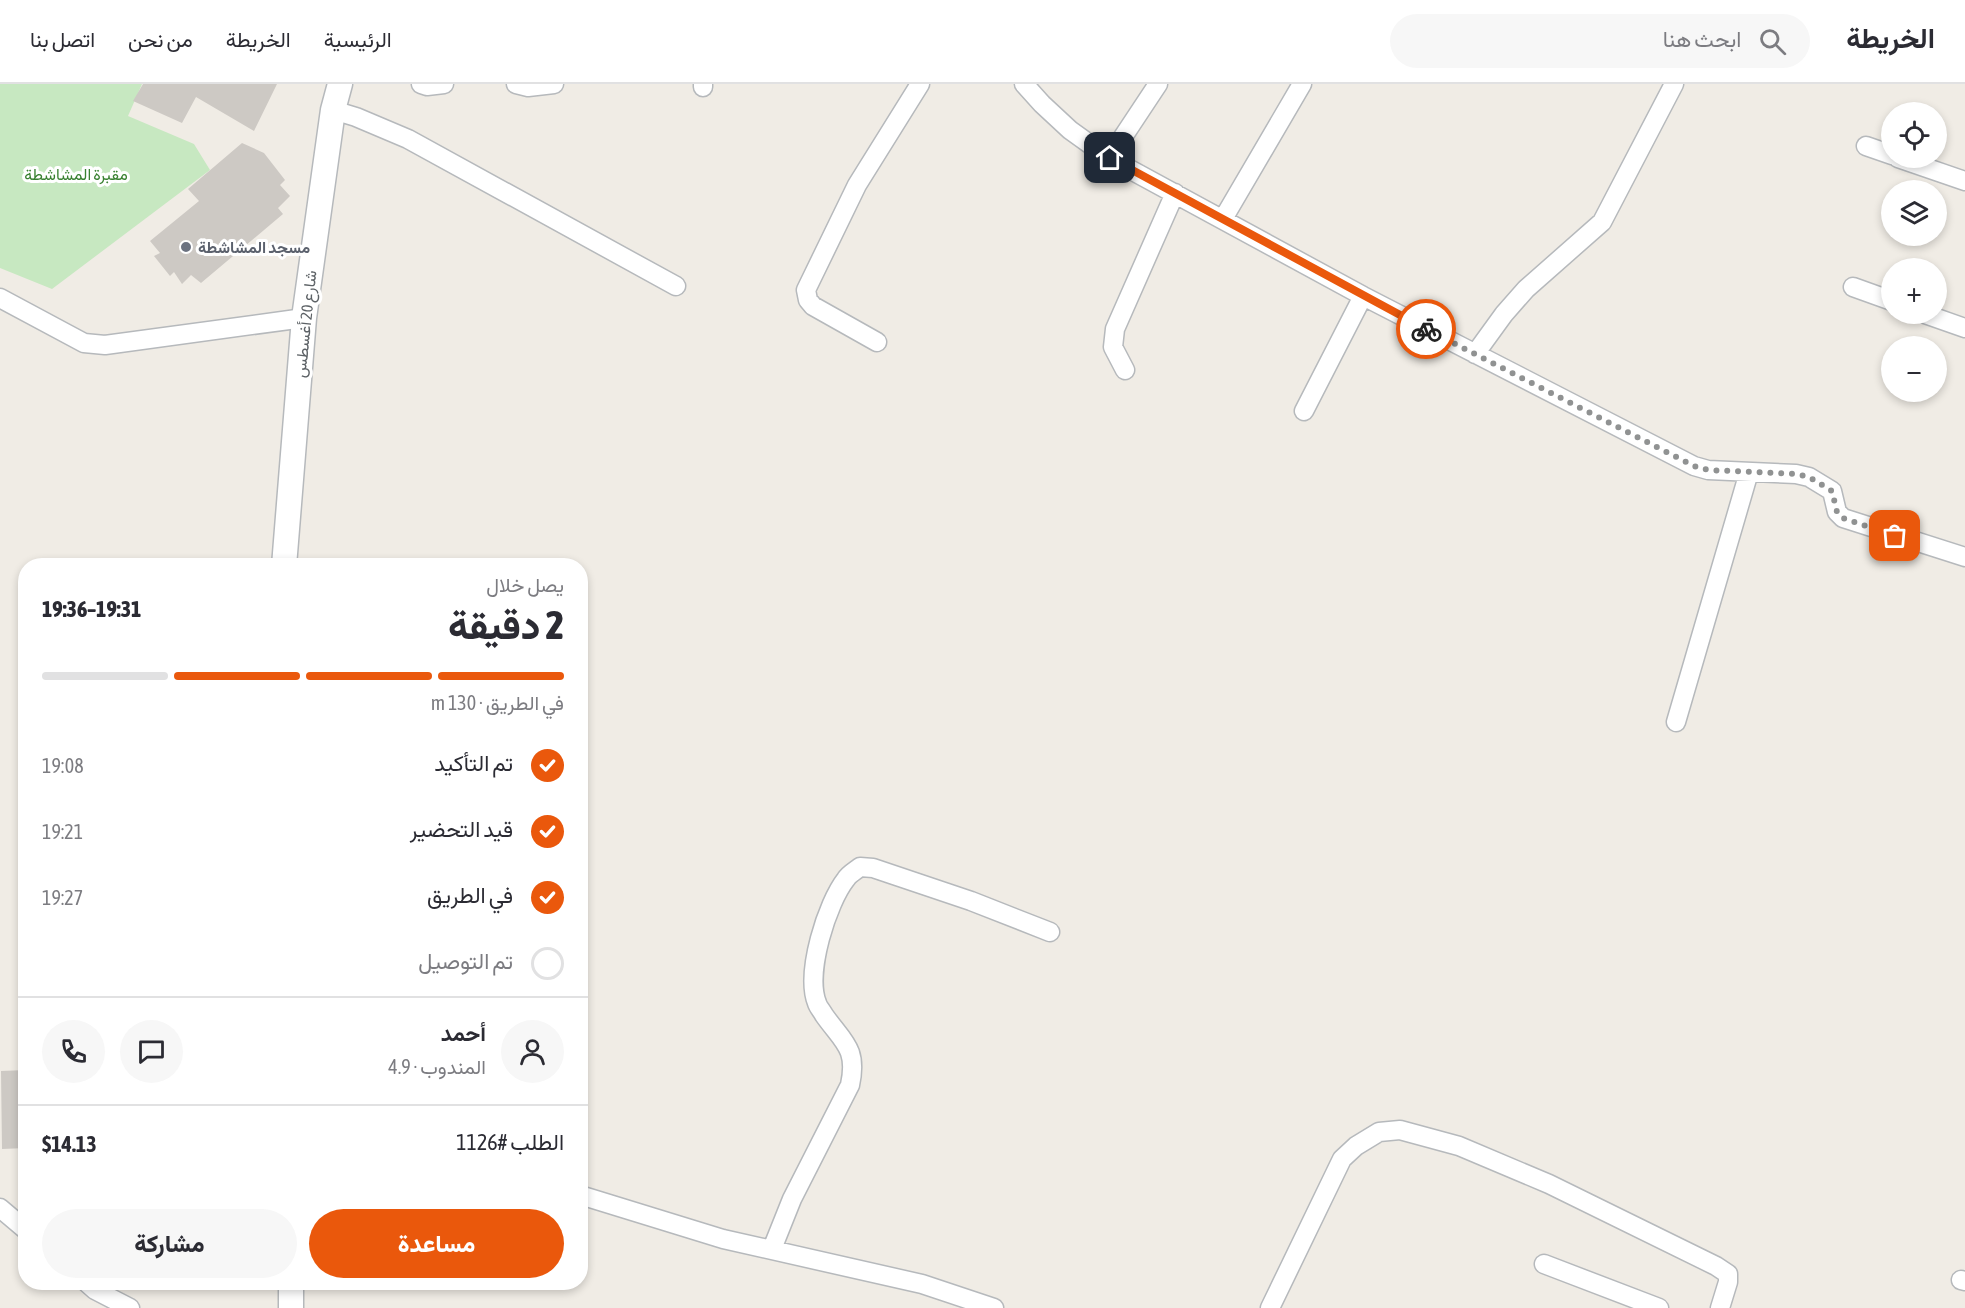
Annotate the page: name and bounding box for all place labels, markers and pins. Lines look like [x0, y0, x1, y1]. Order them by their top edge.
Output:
pin [1084, 132, 1135, 183]
place label: مسجد المشاشطة [198, 238, 310, 257]
marker: مسجد المشاشطة [179, 240, 193, 254]
pin [1869, 510, 1920, 561]

